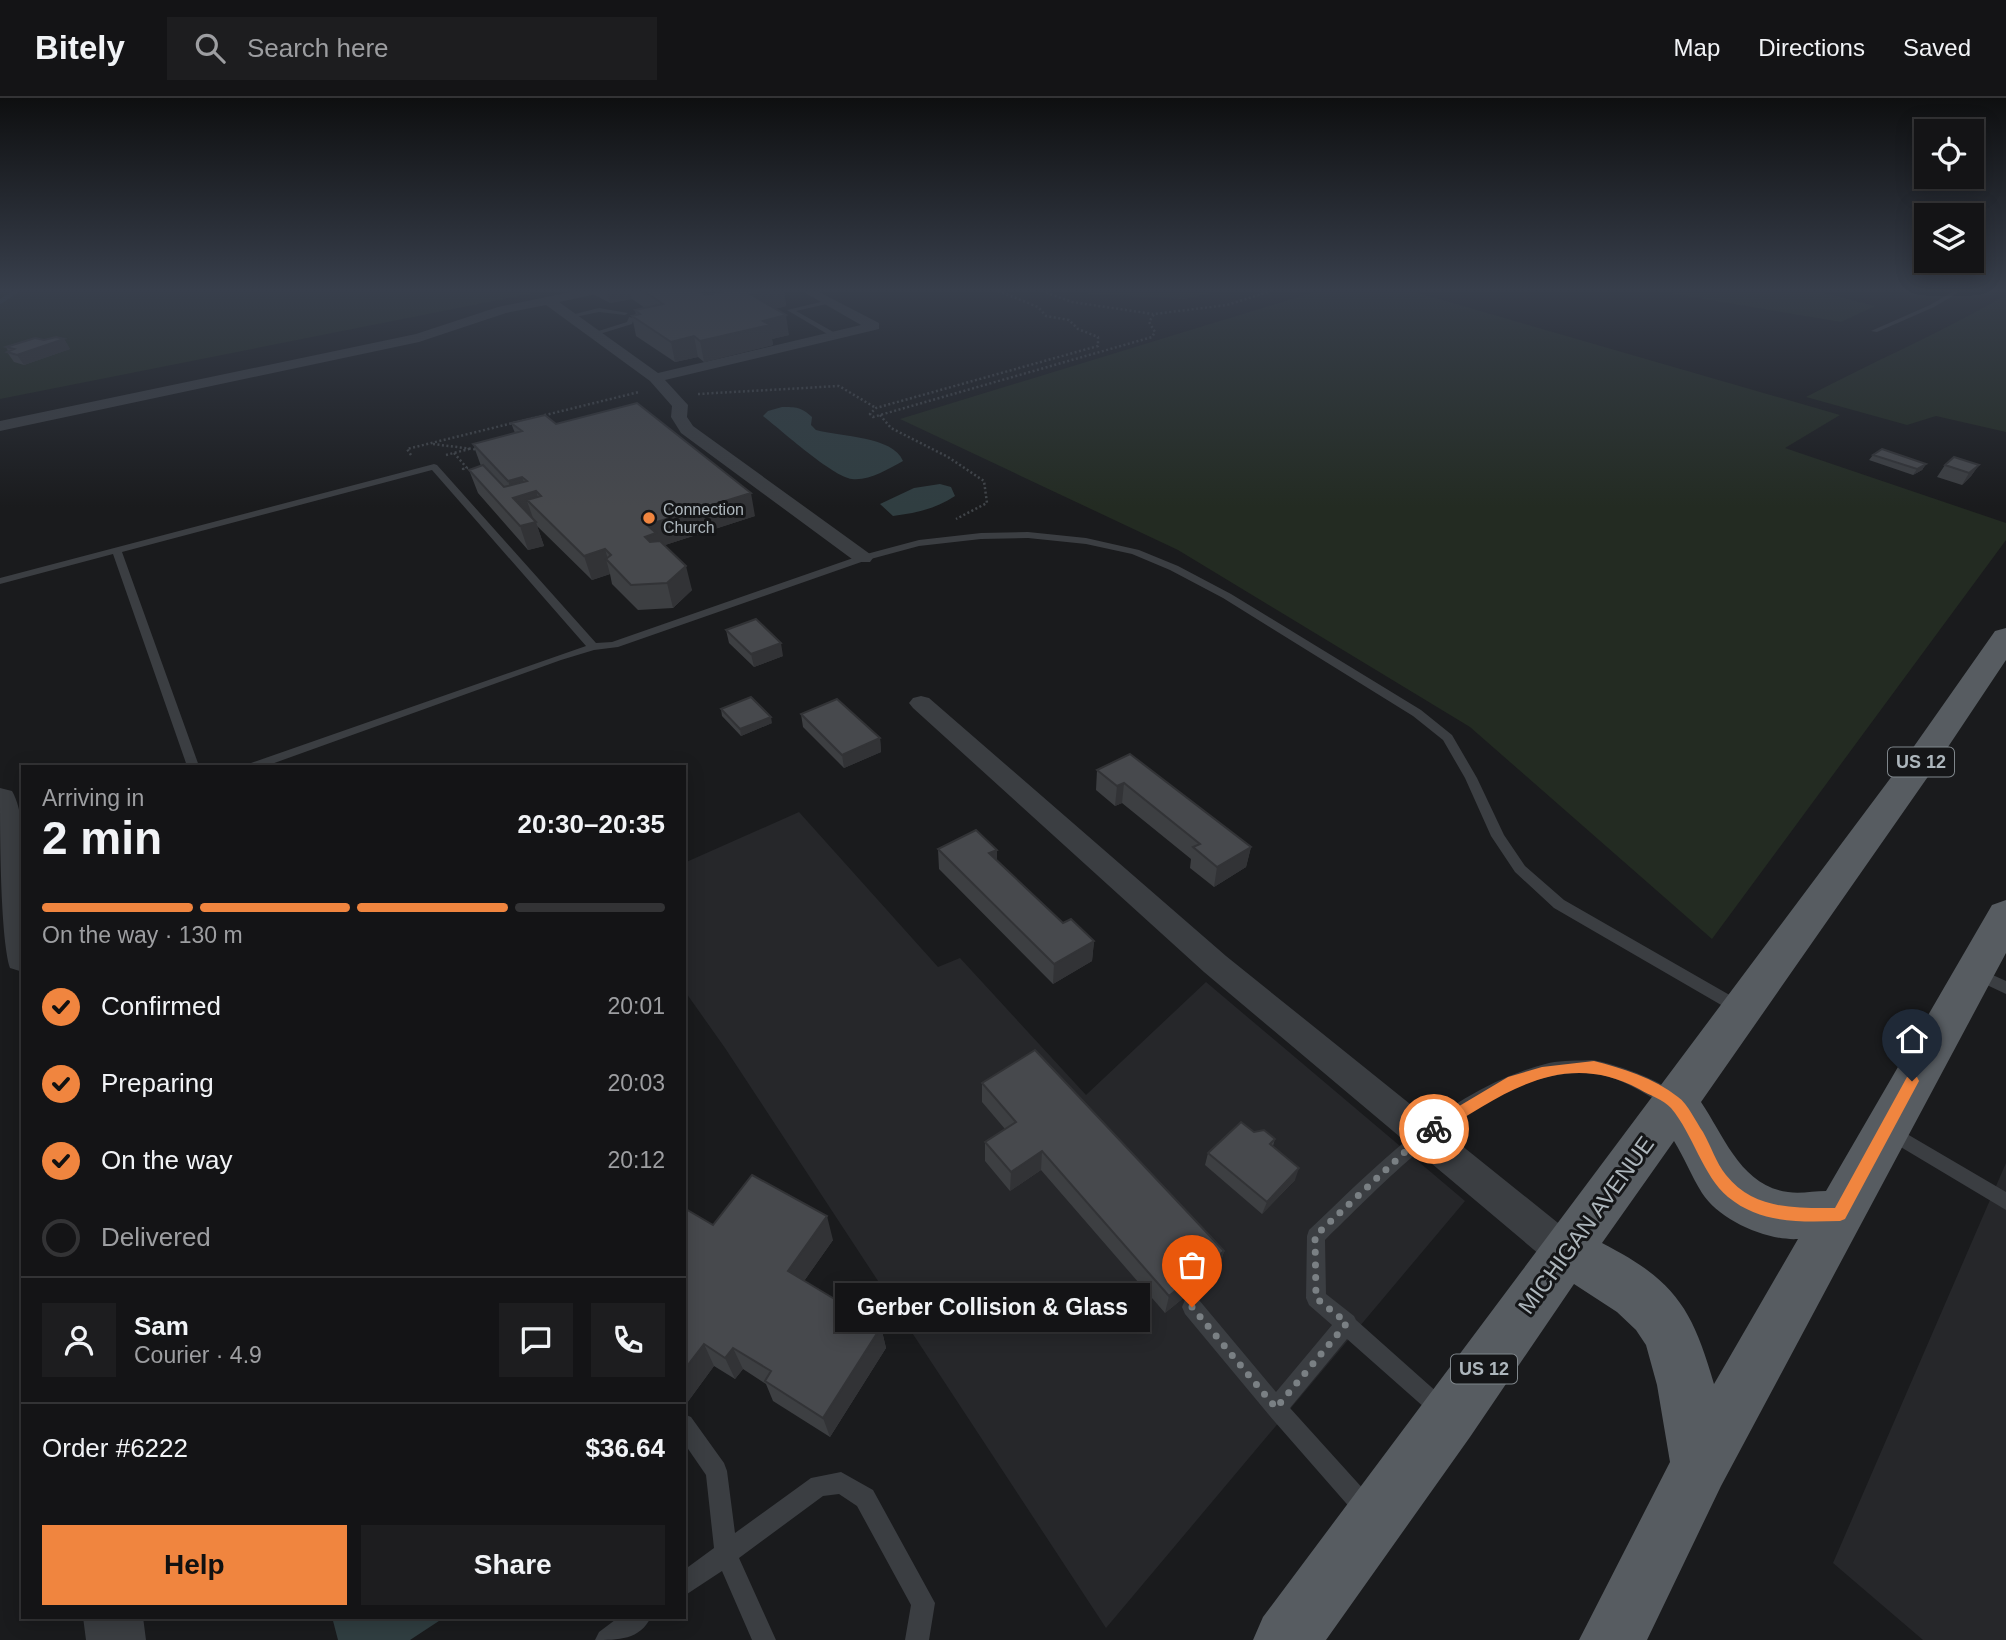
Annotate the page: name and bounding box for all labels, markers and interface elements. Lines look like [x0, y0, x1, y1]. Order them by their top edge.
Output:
search box [167, 17, 657, 80]
text: Bitely [35, 29, 125, 66]
icon: search [191, 29, 229, 67]
text: Search here [247, 33, 389, 63]
text: Map [1674, 34, 1720, 61]
text: Directions [1758, 34, 1865, 61]
text: Saved [1903, 34, 1971, 61]
map controls [1914, 119, 1984, 273]
button: locate [1914, 119, 1984, 189]
button: layers [1914, 203, 1984, 273]
place label: Connection Church [663, 501, 744, 536]
marker: Connection Church [641, 510, 657, 526]
road number: US 12 [1888, 748, 1954, 776]
text: Arriving in [42, 785, 144, 811]
text: 20:30–20:35 [518, 809, 665, 839]
text: 2 min [42, 812, 162, 864]
text: On the way · 130 m [42, 922, 243, 948]
icon: check [42, 988, 80, 1026]
text: Confirmed [101, 991, 221, 1021]
text: 20:01 [607, 993, 665, 1019]
pin [1882, 1009, 1942, 1081]
icon: home [1893, 1020, 1931, 1058]
icon: check [42, 1065, 80, 1103]
text: Preparing [101, 1068, 214, 1098]
text: 20:03 [607, 1070, 665, 1096]
courier [1399, 1094, 1469, 1164]
icon: bike [1415, 1110, 1453, 1148]
street label: MICHIGAN AVENUE [1513, 1131, 1659, 1319]
icon: check [42, 1142, 80, 1180]
text: On the way [101, 1145, 233, 1175]
text: 20:12 [607, 1147, 665, 1173]
text: Delivered [101, 1222, 211, 1252]
pin [1162, 1235, 1222, 1307]
icon: bag [1173, 1246, 1211, 1284]
callout: Gerber Collision & Glass [835, 1282, 1150, 1332]
text: Gerber Collision & Glass [857, 1294, 1128, 1320]
button: person [42, 1303, 116, 1377]
button: chat [499, 1303, 573, 1377]
button: phone [591, 1303, 665, 1377]
text: Sam [134, 1311, 189, 1341]
text: Courier · 4.9 [134, 1342, 262, 1368]
road number: US 12 [1451, 1354, 1517, 1384]
text: Order #6222 [42, 1433, 188, 1463]
text: $36.64 [585, 1433, 665, 1463]
button: Help [42, 1525, 347, 1605]
button: Share [361, 1525, 665, 1605]

